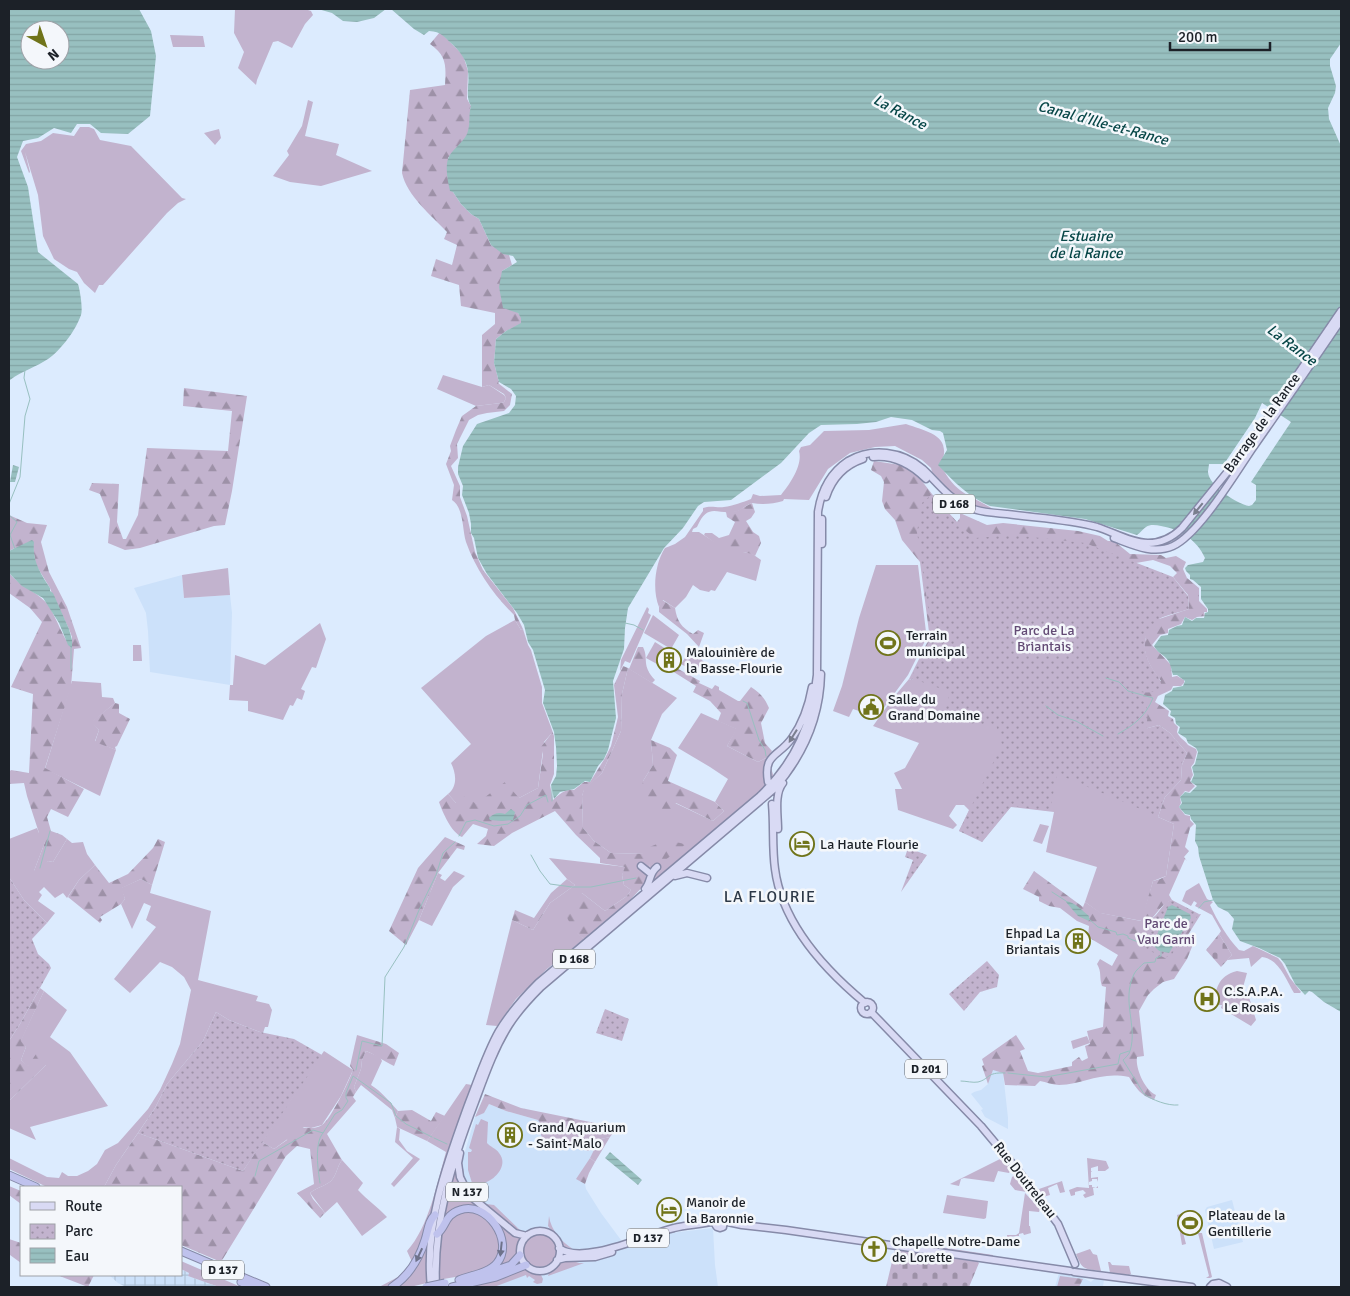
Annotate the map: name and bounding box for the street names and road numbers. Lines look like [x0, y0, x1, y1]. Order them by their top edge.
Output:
street label: Barrage de la Rance [1220, 370, 1304, 476]
road number: D 168 [933, 494, 975, 514]
road number: D 168 [553, 950, 595, 969]
road number: D 201 [905, 1060, 947, 1078]
street label: Rue Doutreleau [990, 1138, 1060, 1222]
road number: N 137 [446, 1182, 488, 1202]
road number: D 137 [627, 1228, 669, 1248]
road number: D 137 [202, 1260, 244, 1280]

